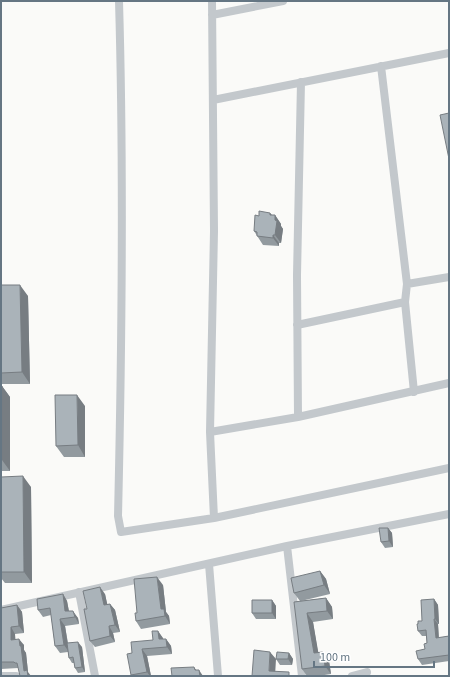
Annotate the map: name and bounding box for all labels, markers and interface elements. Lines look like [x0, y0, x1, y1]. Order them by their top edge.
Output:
scale bar [314, 643, 434, 669]
text: 100 m [320, 649, 350, 666]

